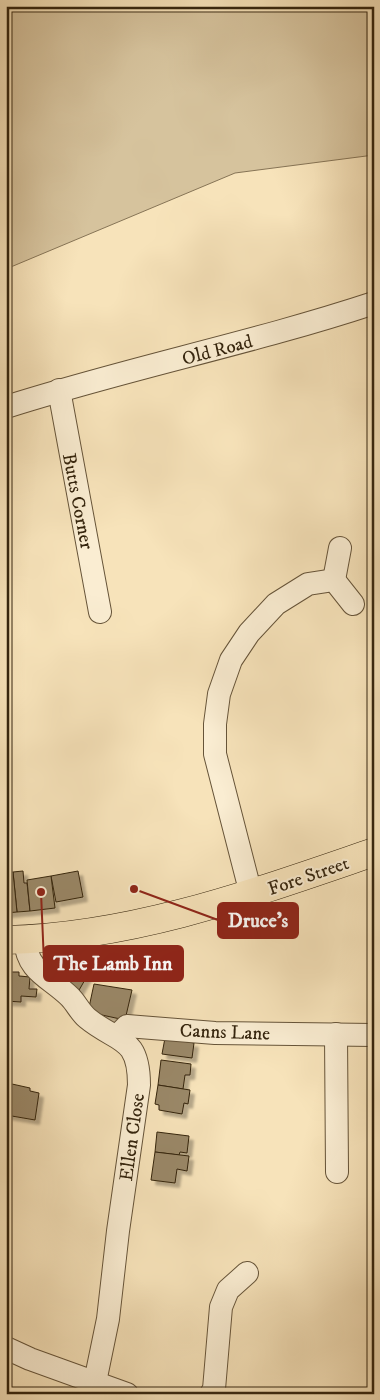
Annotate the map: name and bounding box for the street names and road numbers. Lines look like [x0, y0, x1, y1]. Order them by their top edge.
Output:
street label: Old Road [180, 330, 256, 371]
street label: Butts Corner [57, 451, 98, 551]
street label: Fore Street [265, 852, 352, 901]
street label: Canns Lane [179, 1019, 271, 1046]
street label: Ellen Close [115, 1092, 150, 1183]

